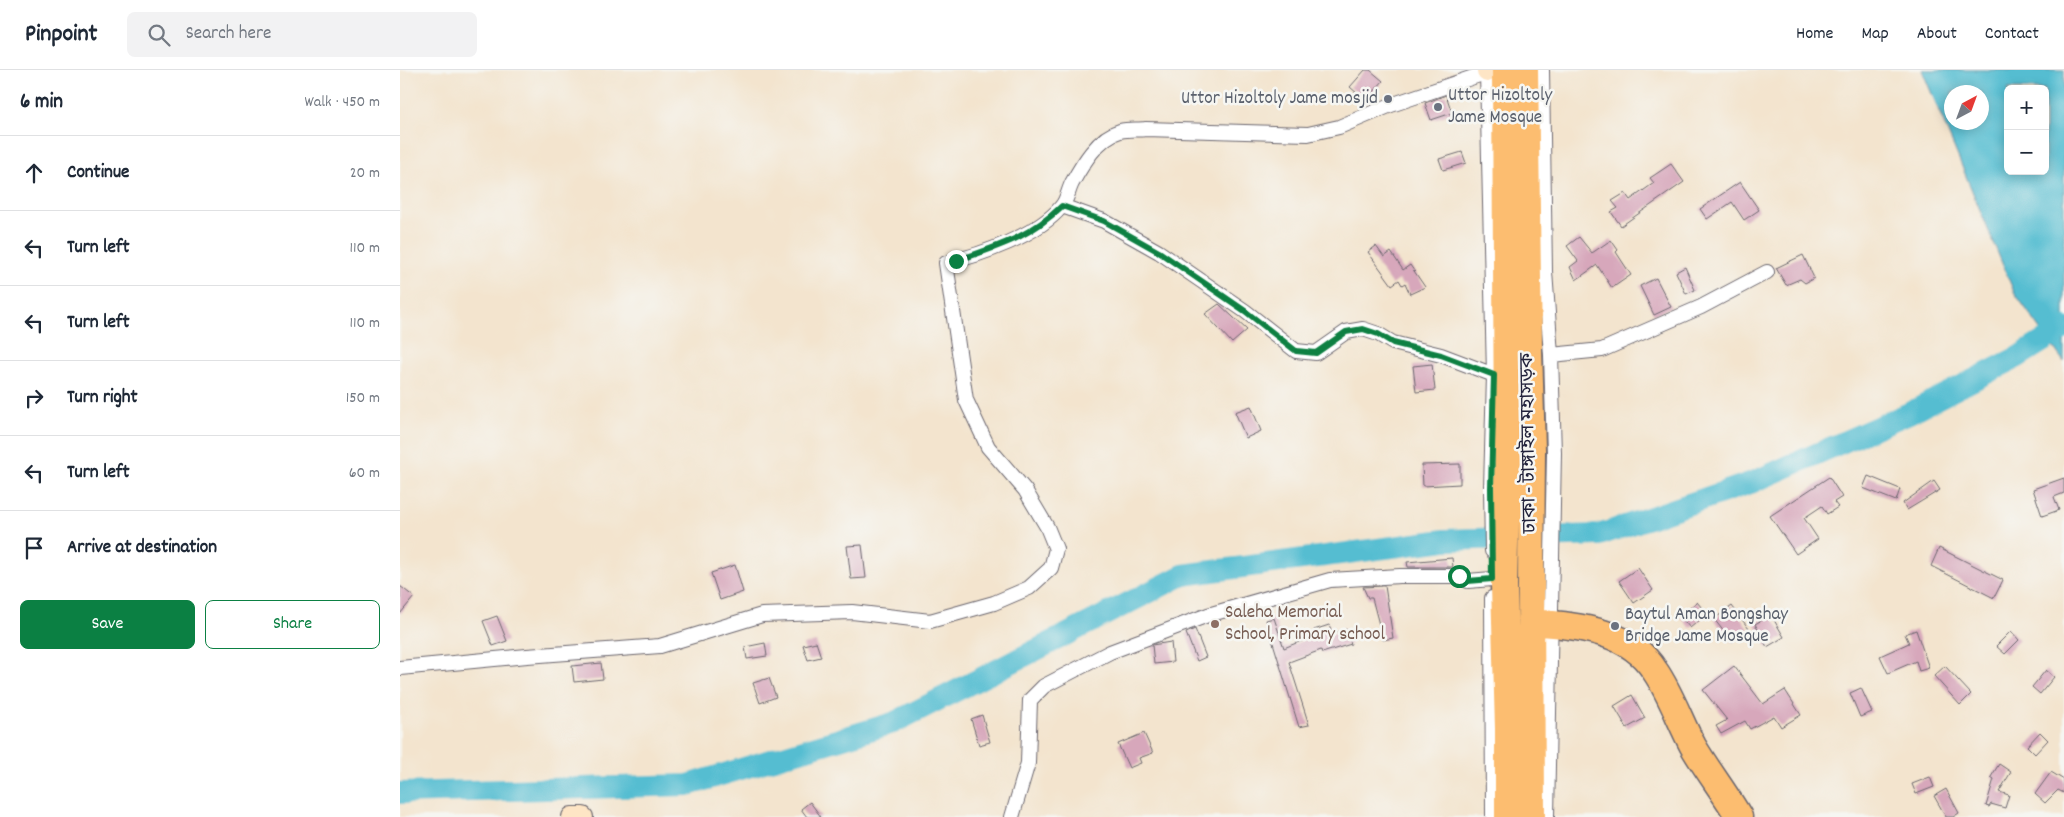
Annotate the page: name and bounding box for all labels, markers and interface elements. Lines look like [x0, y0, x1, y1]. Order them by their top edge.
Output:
search box [127, 12, 477, 57]
text: Pinpoint [25, 18, 97, 52]
icon: search [145, 21, 173, 49]
text: Search here [185, 21, 271, 48]
text: Home [1796, 22, 1833, 47]
text: Map [1861, 22, 1889, 47]
text: About [1917, 22, 1957, 47]
text: Contact [1985, 22, 2039, 47]
place label: Uttor Hizoltoly Jame Mosque [1448, 83, 1552, 132]
north arrow [1944, 85, 1989, 130]
map controls [2004, 85, 2049, 175]
button: + [2004, 85, 2049, 130]
place label: Uttor Hizoltoly Jame mosjid [1181, 86, 1378, 113]
text: 6 min [20, 88, 63, 118]
text: Walk · 450 m [305, 91, 380, 114]
marker: Uttor Hizoltoly Jame mosjid [1382, 93, 1394, 105]
marker: Uttor Hizoltoly Jame Mosque [1432, 101, 1444, 113]
button: − [2004, 130, 2049, 175]
icon: ahead [20, 159, 48, 187]
text: Continue [67, 160, 129, 187]
text: 20 m [350, 162, 380, 185]
icon: left [20, 234, 48, 262]
text: Turn left [67, 235, 130, 262]
text: 110 m [350, 237, 380, 260]
route end [945, 250, 968, 273]
icon: left [20, 309, 48, 337]
text: Turn left [67, 310, 130, 337]
text: 110 m [350, 312, 380, 335]
street label: ঢাকা - টাঙ্গাইল মহাসড়ক [1514, 352, 1545, 535]
icon: right [20, 384, 48, 412]
text: Turn right [67, 385, 138, 412]
text: 150 m [346, 387, 380, 410]
icon: left [20, 459, 48, 487]
text: Turn left [67, 460, 130, 487]
text: 60 m [349, 462, 380, 485]
icon: arrive [20, 534, 48, 562]
text: Arrive at destination [67, 535, 217, 562]
route start [1448, 565, 1471, 588]
button: Save [20, 600, 195, 649]
button: Share [205, 600, 380, 649]
place label: Saleha Memorial School, Primary school [1225, 600, 1386, 649]
place label: Baytul Aman Bongshay Bridge Jame Mosque [1625, 602, 1788, 651]
marker: Saleha Memorial School, Primary school [1209, 618, 1221, 630]
marker: Baytul Aman Bongshay Bridge Jame Mosque [1609, 620, 1621, 632]

